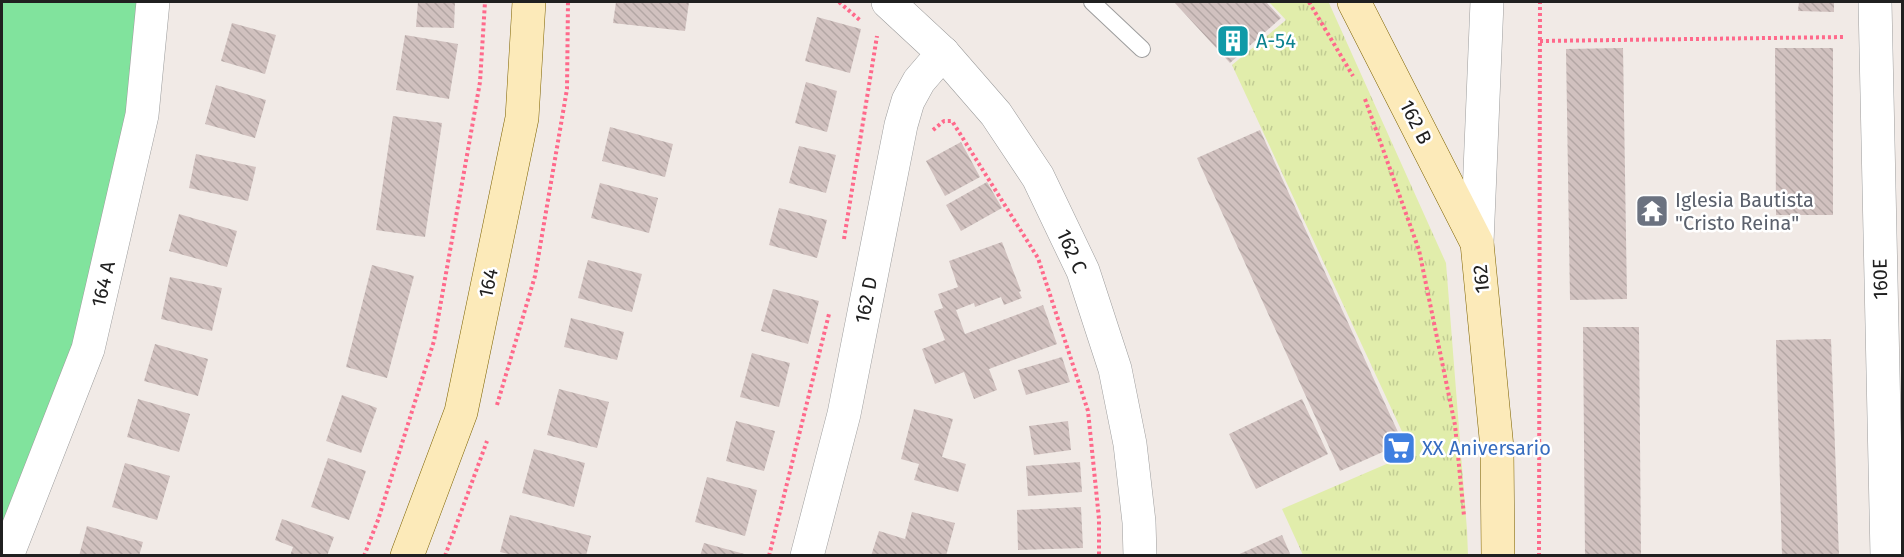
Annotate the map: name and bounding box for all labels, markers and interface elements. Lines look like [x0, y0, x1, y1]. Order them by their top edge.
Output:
building icon: A-54 [1215, 23, 1251, 59]
place label: A-54 [1256, 29, 1296, 53]
street label: 162 B [1395, 96, 1437, 148]
place label: Iglesia Bautista "Cristo Reina" [1675, 188, 1814, 235]
temple icon: Iglesia Bautista "Cristo Reina" [1634, 193, 1670, 229]
street label: 162 C [1052, 225, 1092, 277]
street label: 164 A [86, 258, 120, 309]
street label: 160E [1868, 258, 1892, 300]
street label: 162 [1468, 264, 1494, 294]
street label: 164 [473, 266, 503, 300]
street label: 162 D [850, 275, 882, 325]
supermarket icon: XX Aniversario [1381, 430, 1417, 466]
place label: XX Aniversario [1422, 436, 1551, 460]

